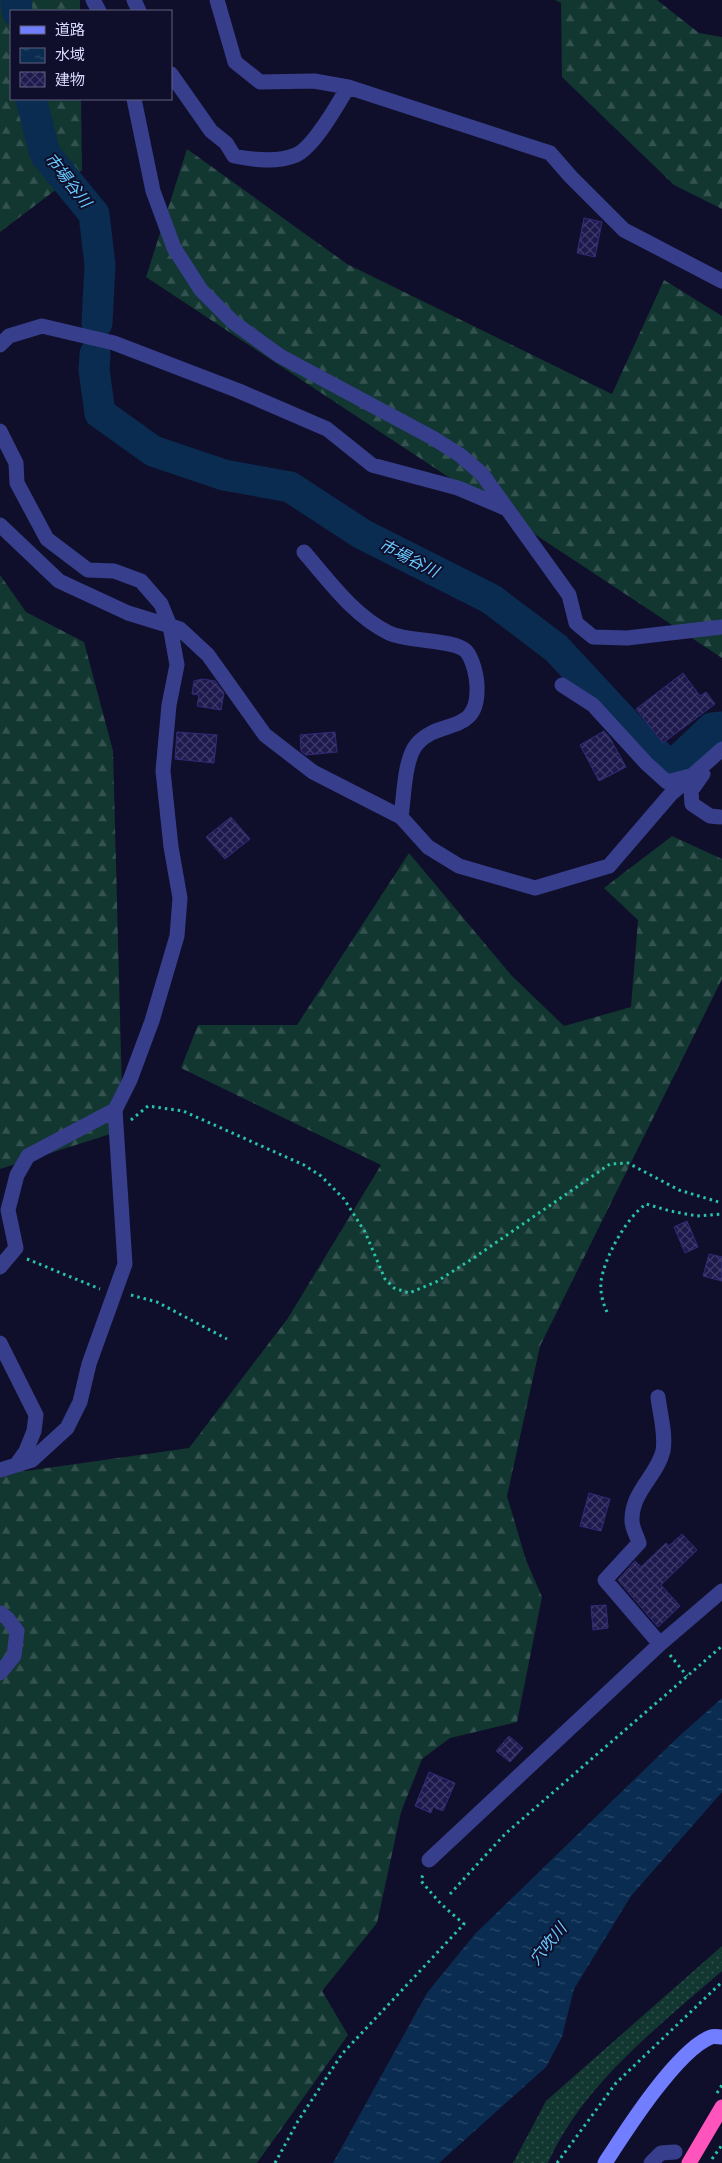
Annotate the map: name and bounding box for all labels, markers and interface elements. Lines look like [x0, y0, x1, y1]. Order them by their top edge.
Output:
legend [10, 10, 172, 100]
text: 道路 [55, 21, 85, 39]
text: 水域 [55, 46, 85, 64]
text: 建物 [55, 71, 85, 89]
water label: 市場谷川 [41, 149, 96, 213]
water label: 市場谷川 [376, 535, 444, 582]
water label: 穴吹川 [526, 1918, 572, 1969]

